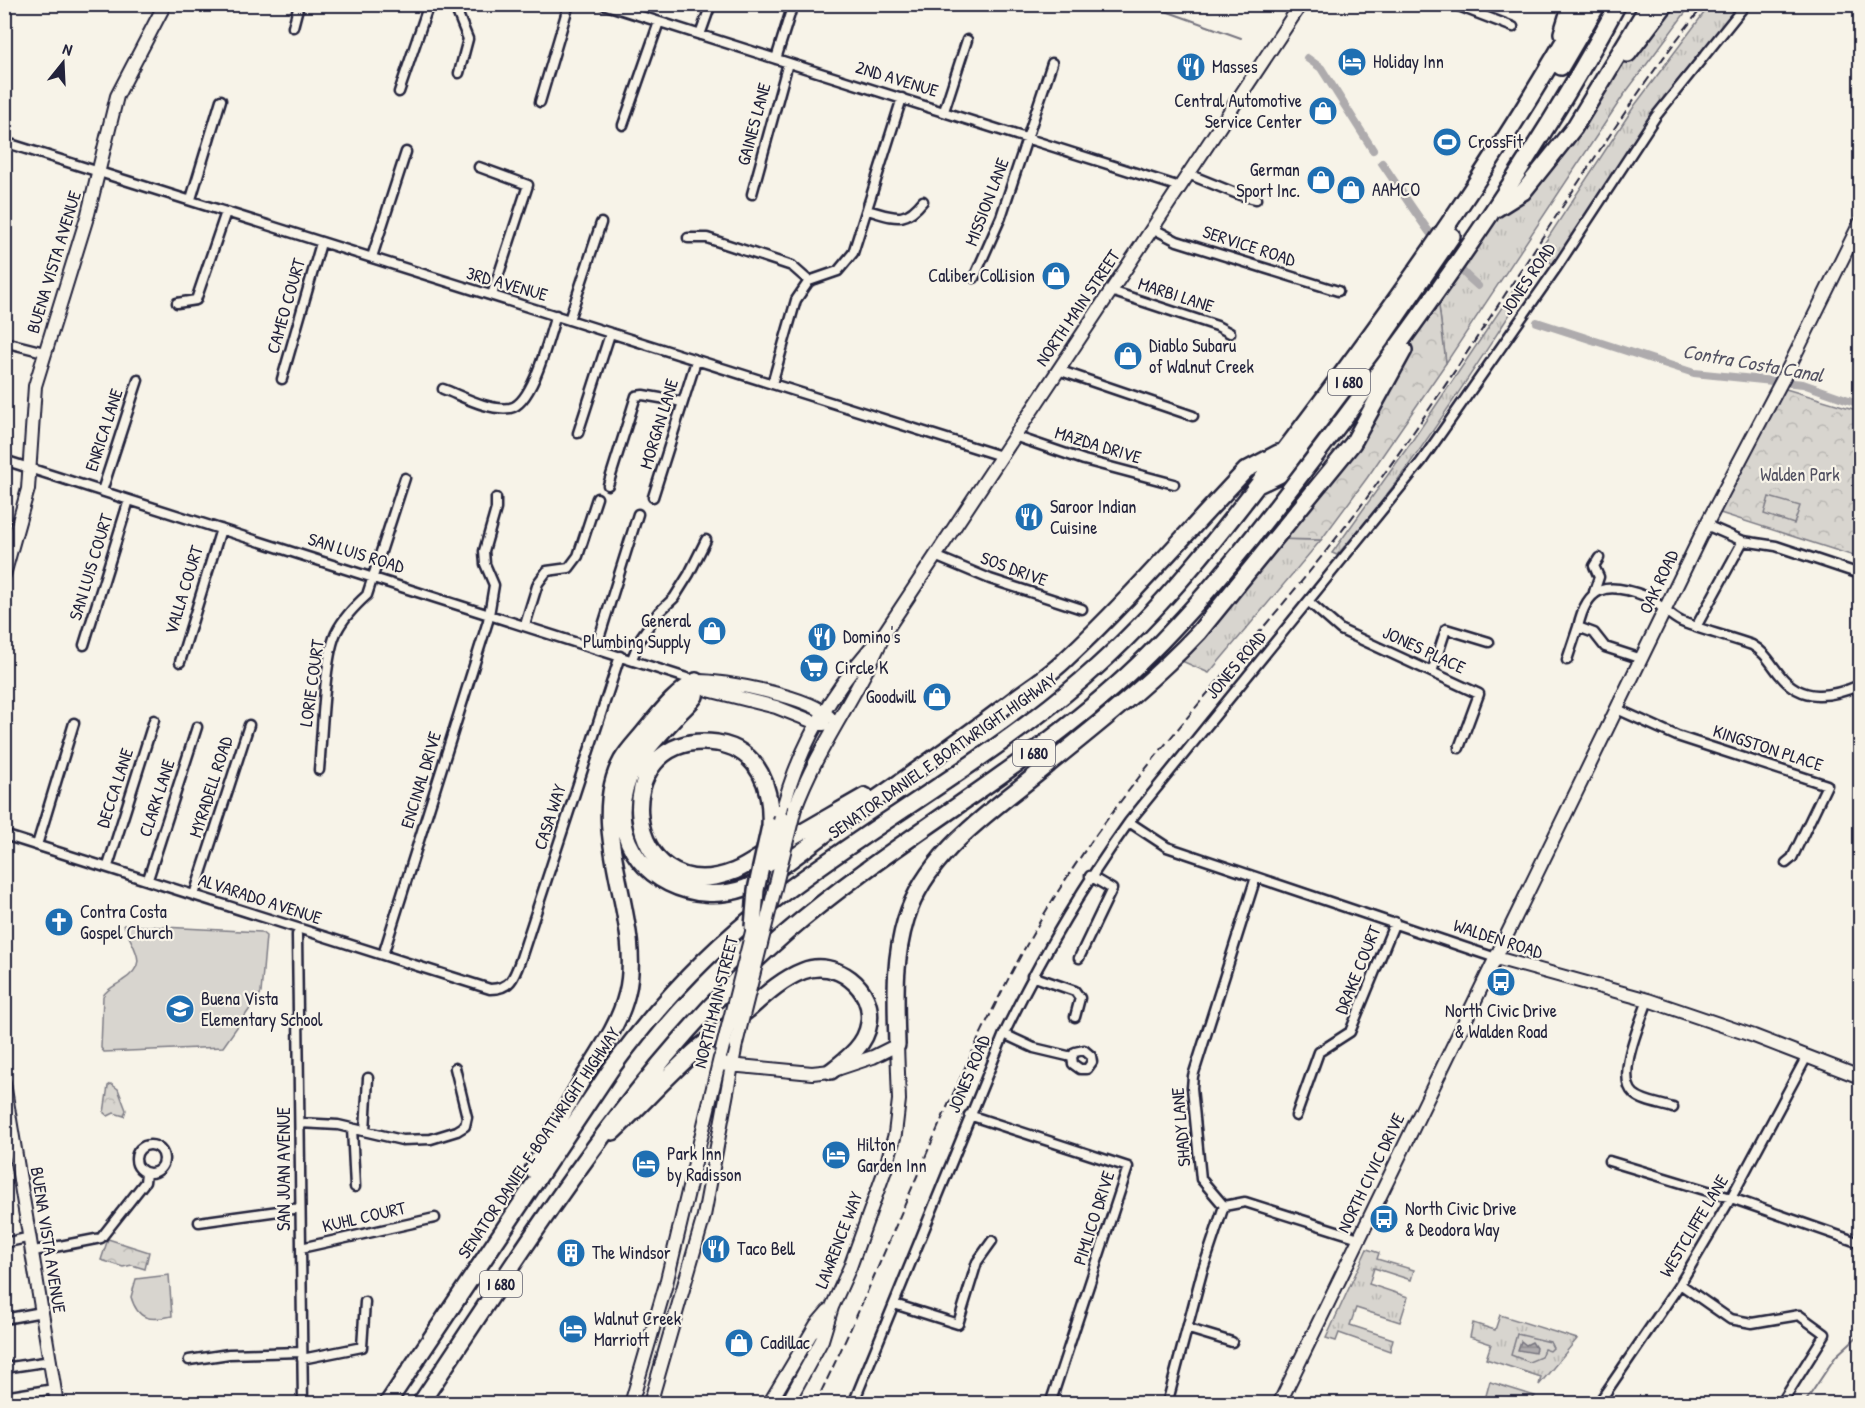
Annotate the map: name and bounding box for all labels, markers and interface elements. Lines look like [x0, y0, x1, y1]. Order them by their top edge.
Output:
north arrow [33, 33, 93, 93]
text: N [60, 37, 76, 61]
hotel icon: Holiday Inn [1336, 46, 1368, 78]
place label: Holiday Inn [1373, 49, 1444, 74]
restaurant icon: Masses [1175, 51, 1207, 83]
street label: 2ND AVENUE [853, 54, 941, 103]
place label: Masses [1212, 54, 1258, 79]
street label: GAINES LANE [730, 80, 777, 168]
place label: Central Automotive Service Center [1174, 88, 1302, 134]
shop icon: Central Automotive Service Center [1307, 95, 1339, 127]
sports icon: CrossFit [1431, 126, 1463, 158]
place label: CrossFit [1468, 129, 1524, 154]
street label: MISSION LANE [958, 154, 1015, 249]
place label: German Sport Inc. [1236, 157, 1300, 203]
shop icon: German Sport Inc. [1305, 164, 1337, 196]
shop icon: AAMCO [1335, 174, 1367, 206]
place label: AAMCO [1372, 177, 1420, 202]
street label: BUENA VISTA AVENUE [20, 188, 87, 336]
street label: SERVICE ROAD [1200, 219, 1299, 272]
street label: JONES ROAD [1494, 237, 1561, 320]
street label: NORTH MAIN STREET [1029, 244, 1126, 371]
street label: CAMEO COURT [260, 255, 311, 356]
street label: 3RD AVENUE [464, 260, 551, 307]
shop icon: Caliber Collision [1040, 260, 1072, 292]
place label: Caliber Collision [928, 263, 1035, 288]
street label: MARBI LANE [1135, 271, 1217, 319]
place label: Diablo Subaru of Walnut Creek [1149, 333, 1255, 379]
water label: Contra Costa Canal [1681, 337, 1827, 388]
shop icon: Diablo Subaru of Walnut Creek [1112, 340, 1144, 372]
road number: I 680 [1328, 369, 1370, 395]
street label: MORGAN LANE [633, 376, 684, 472]
street label: ENRICA LANE [78, 385, 129, 474]
street label: MAZDA DRIVE [1052, 420, 1144, 470]
park label: Walden Park [1760, 462, 1840, 487]
place label: Saroor Indian Cuisine [1050, 494, 1136, 540]
restaurant icon: Saroor Indian Cuisine [1013, 501, 1045, 533]
street label: SAN LUIS COURT [62, 510, 119, 623]
street label: SAN LUIS ROAD [305, 526, 408, 579]
street label: VALLA COURT [158, 542, 209, 637]
street label: SOS DRIVE [977, 545, 1051, 592]
street label: OAK ROAD [1633, 545, 1684, 618]
place label: General Plumbing Supply [583, 608, 691, 654]
shop icon: General Plumbing Supply [696, 615, 728, 647]
street label: JONES PLACE [1379, 620, 1470, 680]
restaurant icon: Domino's [806, 621, 838, 653]
place label: Domino's [843, 624, 900, 649]
street label: JONES ROAD [1200, 625, 1272, 704]
street label: LORIE COURT [293, 637, 330, 728]
supermarket icon: Circle K [798, 652, 830, 684]
place label: Circle K [835, 655, 889, 680]
street label: SENATOR DANIEL E BOATWRIGHT HIGHWAY [823, 667, 1062, 845]
shop icon: Goodwill [921, 681, 953, 713]
place label: Goodwill [866, 684, 916, 709]
street label: KINGSTON PLACE [1710, 718, 1826, 777]
street label: ENCINAL DRIVE [394, 728, 447, 831]
street label: MYRADELL ROAD [182, 733, 239, 841]
road number: I 680 [1013, 740, 1055, 766]
street label: DECCA LANE [90, 745, 139, 831]
street label: CLARK LANE [132, 756, 181, 840]
street label: CASA WAY [527, 781, 572, 853]
street label: ALVARADO AVENUE [195, 867, 325, 930]
place label: Contra Costa Gospel Church [80, 899, 173, 945]
church icon: Contra Costa Gospel Church [43, 906, 75, 938]
street label: WALDEN ROAD [1450, 912, 1546, 965]
street label: DRAKE COURT [1328, 921, 1387, 1018]
street label: NORTH MAIN STREET [687, 933, 744, 1071]
bus stop icon: North Civic Drive & Walden Road [1485, 966, 1517, 998]
place label: Buena Vista Elementary School [201, 986, 323, 1032]
school or university icon: Buena Vista Elementary School [164, 993, 196, 1025]
place label: North Civic Drive & Walden Road [1445, 998, 1557, 1044]
street label: SENATOR DANIEL E BOATWRIGHT HIGHWAY [452, 1022, 626, 1263]
street label: JONES ROAD [941, 1031, 996, 1116]
street label: SHADY LANE [1165, 1087, 1196, 1168]
street label: SAN JUAN AVENUE [271, 1107, 296, 1231]
street label: NORTH CIVIC DRIVE [1331, 1109, 1410, 1237]
place label: Hilton Garden Inn [857, 1132, 927, 1178]
hotel icon: Hilton Garden Inn [820, 1139, 852, 1171]
place label: Park Inn by Radisson [667, 1141, 742, 1187]
hotel icon: Park Inn by Radisson [630, 1148, 662, 1180]
street label: BUENA VISTA AVENUE [25, 1165, 72, 1315]
street label: PIMLICO DRIVE [1067, 1168, 1120, 1268]
street label: WESTCLIFFE LANE [1653, 1170, 1734, 1282]
street label: LAWRENCE WAY [809, 1188, 869, 1292]
street label: KUHL COURT [320, 1195, 409, 1238]
place label: North Civic Drive & Deodora Way [1405, 1196, 1517, 1242]
bus stop icon: North Civic Drive & Deodora Way [1368, 1203, 1400, 1235]
restaurant icon: Taco Bell [700, 1233, 732, 1265]
place label: Taco Bell [737, 1236, 795, 1261]
building icon: The Windsor [555, 1237, 587, 1269]
place label: The Windsor [592, 1240, 671, 1265]
road number: I 680 [480, 1271, 522, 1297]
place label: Walnut Creek Marriott [594, 1306, 682, 1352]
hotel icon: Walnut Creek Marriott [557, 1313, 589, 1345]
shop icon: Cadillac [723, 1327, 755, 1359]
place label: Cadillac [760, 1330, 810, 1355]

